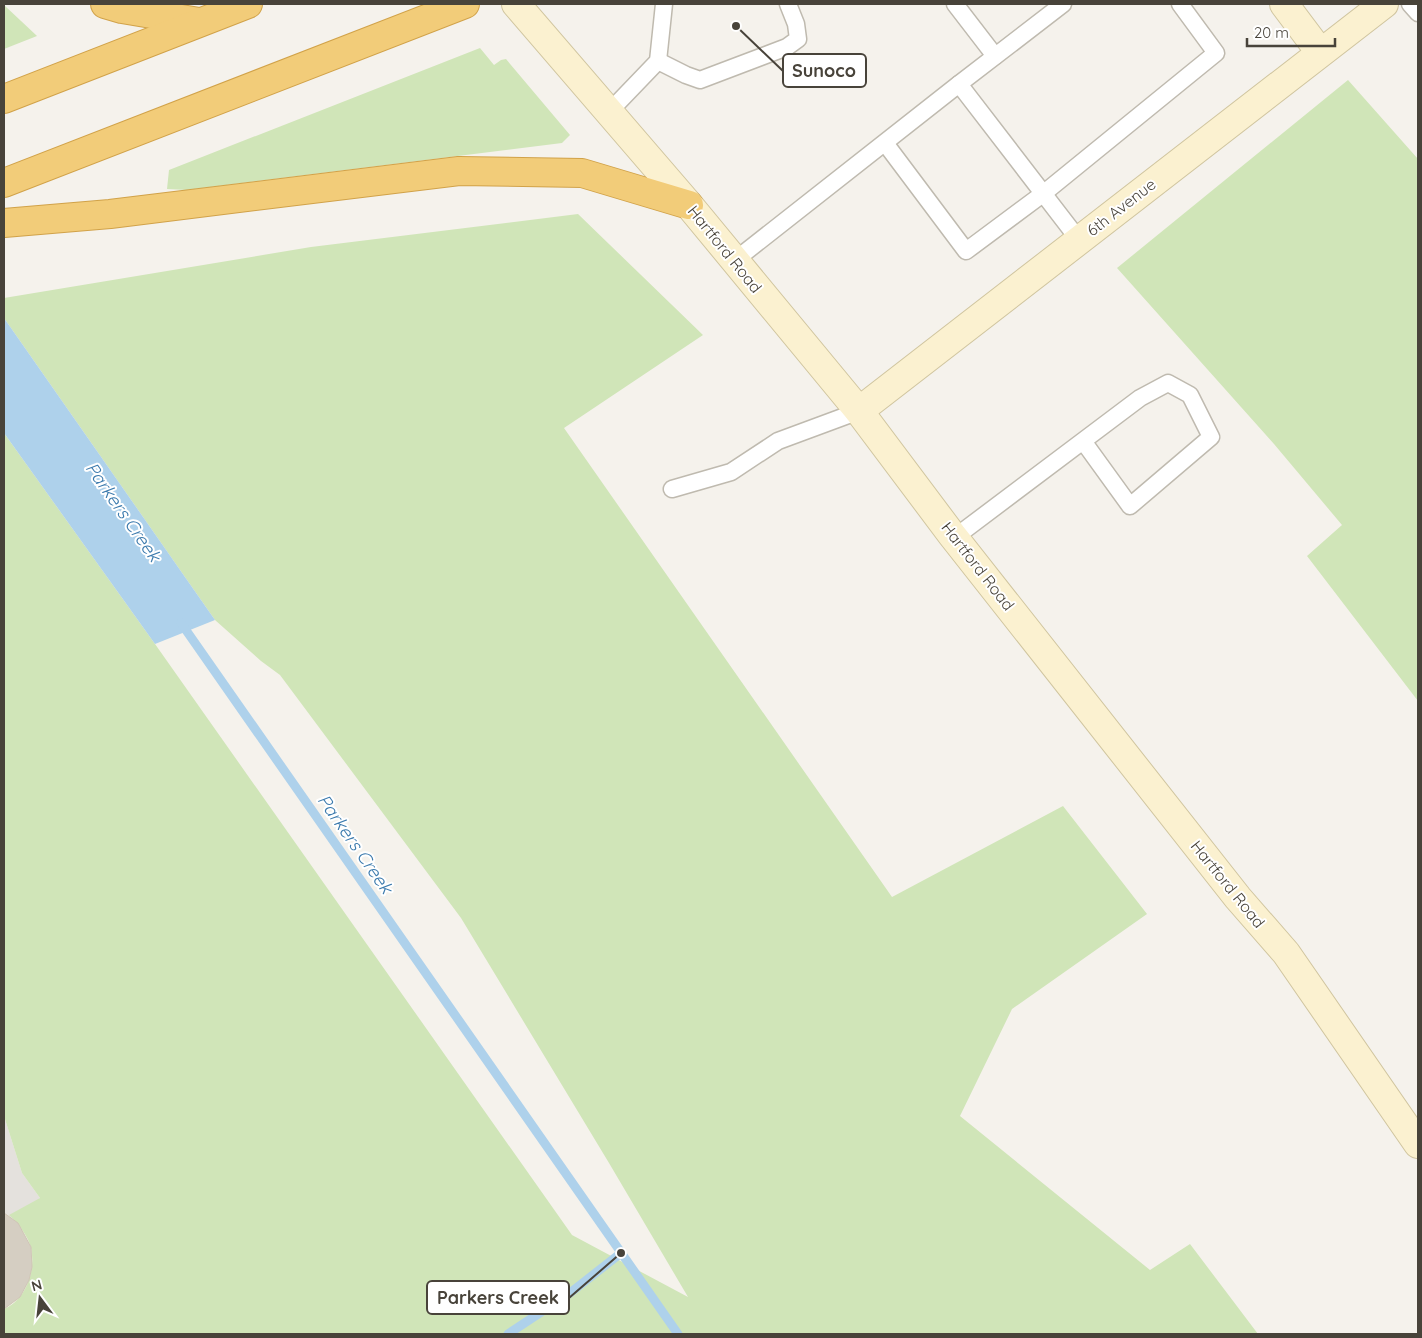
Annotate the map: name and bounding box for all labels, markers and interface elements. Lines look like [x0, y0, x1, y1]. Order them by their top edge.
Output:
scale bar [1247, 15, 1334, 47]
text: 20 m [1254, 23, 1289, 42]
callout: Sunoco [783, 54, 866, 87]
text: Sunoco [792, 59, 856, 82]
street label: 6th Avenue [1082, 174, 1160, 240]
street label: Hartford Road [684, 201, 766, 297]
water label: Parkers Creek [81, 457, 167, 567]
street label: Hartford Road [937, 518, 1019, 614]
water label: Parkers Creek [313, 789, 399, 899]
street label: Hartford Road [1187, 836, 1269, 932]
north arrow [15, 1273, 65, 1323]
text: N [29, 1275, 44, 1295]
callout: Parkers Creek [427, 1281, 569, 1314]
text: Parkers Creek [437, 1286, 559, 1309]

